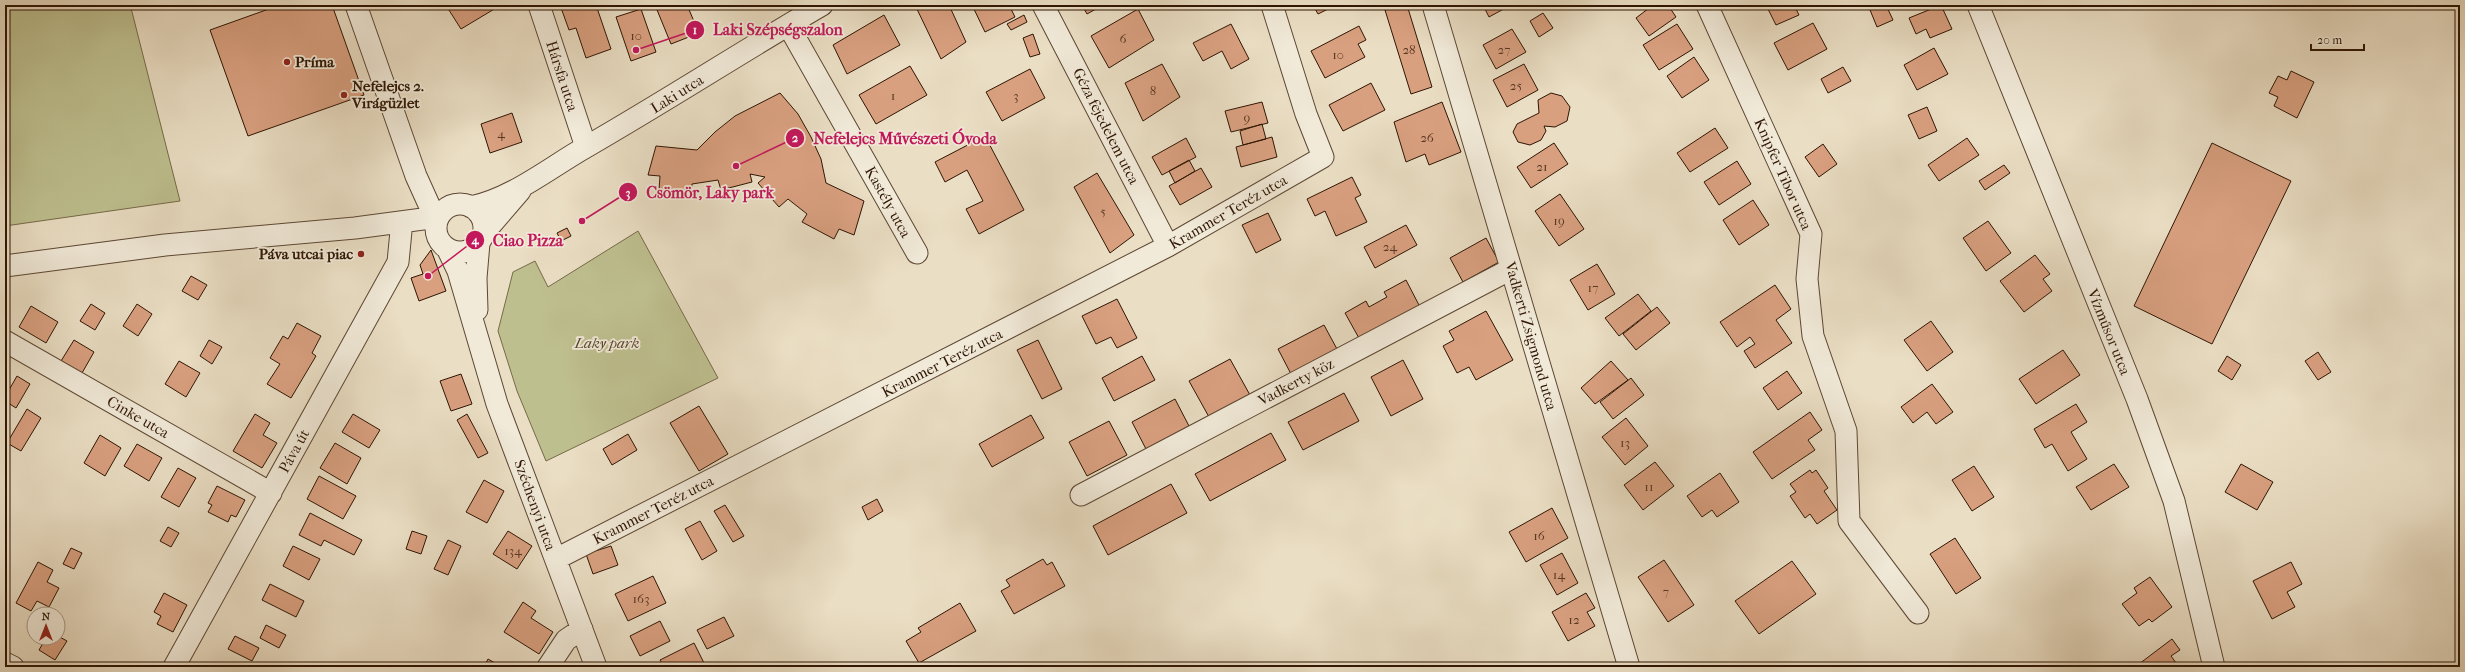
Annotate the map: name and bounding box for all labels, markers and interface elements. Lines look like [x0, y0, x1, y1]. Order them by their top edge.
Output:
callout: Laki Szépségszalon [685, 16, 851, 44]
text: Laki Szépségszalon [713, 20, 844, 40]
text: 1 [693, 23, 697, 37]
scale bar [2311, 26, 2364, 52]
house number: 10 [630, 28, 642, 43]
house number: 6 [1119, 31, 1127, 46]
text: 20 m [2317, 33, 2342, 47]
street label: Hársfa utca [542, 38, 582, 115]
house number: 28 [1402, 42, 1416, 57]
house number: 27 [1498, 42, 1510, 57]
house number: 10 [1332, 47, 1344, 62]
place label: Príma [295, 53, 335, 71]
marker: Príma [282, 57, 292, 67]
street label: Géza fejedelem utca [1069, 65, 1144, 188]
street label: Laki utca [647, 70, 708, 117]
place label: Nefelejcs 2. Virágüzlet [351, 77, 424, 112]
house number: 25 [1510, 78, 1523, 93]
house number: 8 [1150, 83, 1156, 98]
house number: 1 [891, 88, 895, 103]
house number: 3 [1013, 88, 1019, 103]
marker: Nefelejcs 2. Virágüzlet [339, 90, 349, 100]
house number: 9 [1244, 110, 1251, 125]
street label: Knipfer Tibor utca [1750, 115, 1816, 234]
callout: Nefelejcs Művészeti Óvoda [785, 124, 1005, 152]
house number: 4 [497, 126, 505, 141]
text: Nefelejcs Művészeti Óvoda [813, 128, 997, 148]
house number: 26 [1420, 130, 1435, 145]
text: 2 [792, 131, 799, 145]
house number: 21 [1536, 159, 1548, 174]
street label: Kastély utca [861, 163, 915, 242]
street label: Krammer Teréz utca [1166, 170, 1291, 253]
callout: Csömör, Laky park [618, 178, 782, 206]
text: Csömör, Laky park [646, 183, 774, 203]
text: 3 [626, 186, 631, 201]
house number: 5 [1100, 204, 1106, 219]
house number: 19 [1553, 213, 1565, 228]
callout: Ciao Pizza [465, 226, 572, 254]
text: Ciao Pizza [493, 231, 564, 250]
text: 4 [470, 233, 479, 248]
house number: 24 [1383, 239, 1398, 254]
place label: Páva utcai piac [259, 245, 353, 263]
marker: Páva utcai piac [356, 249, 366, 259]
street label: Vadkerti Zsigmond utca [1501, 259, 1561, 413]
house number: 17 [1588, 280, 1598, 295]
street label: Vízműsor utca [2083, 285, 2135, 379]
street label: Krammer Teréz utca [879, 324, 1006, 401]
park label: Laky park [574, 334, 640, 352]
street label: Vadkerty köz [1254, 354, 1337, 410]
street label: Cinke utca [104, 392, 173, 442]
street label: Páva út [275, 426, 314, 476]
house number: 13 [1620, 435, 1630, 450]
street label: Széchenyi utca [510, 457, 560, 554]
street label: Krammer Teréz utca [590, 471, 717, 548]
house number: 11 [1644, 479, 1654, 494]
house number: 16 [1533, 528, 1546, 543]
house number: 134 [504, 543, 522, 558]
house number: 14 [1553, 567, 1565, 582]
house number: 7 [1663, 584, 1669, 599]
house number: 163 [633, 591, 649, 606]
north arrow [26, 606, 66, 646]
text: N [42, 610, 51, 623]
house number: 12 [1568, 612, 1580, 627]

